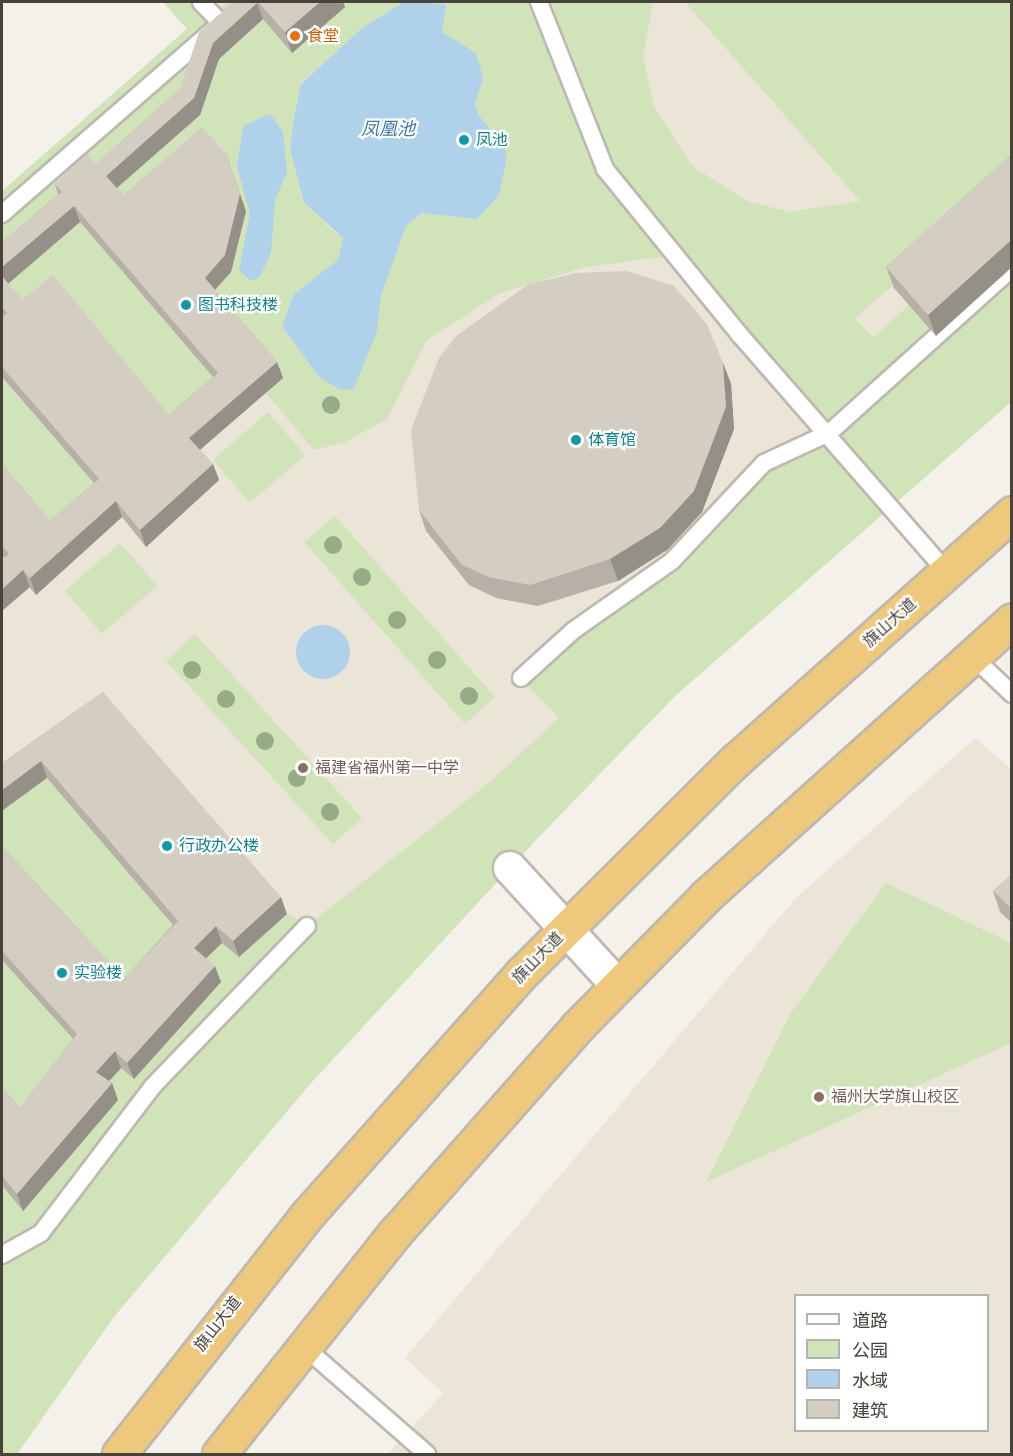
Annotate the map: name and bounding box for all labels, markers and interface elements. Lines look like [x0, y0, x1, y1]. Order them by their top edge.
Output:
place label: 食堂 [307, 26, 339, 46]
marker: 食堂 [288, 29, 302, 43]
water label: 凤凰池 [361, 118, 415, 140]
place label: 凤池 [476, 130, 508, 150]
marker: 凤池 [457, 133, 471, 147]
place label: 图书科技楼 [198, 295, 278, 315]
marker: 图书科技楼 [179, 298, 193, 312]
place label: 体育馆 [588, 430, 636, 450]
marker: 体育馆 [569, 433, 583, 447]
street label: 旗山大道 [860, 594, 920, 652]
place label: 福建省福州第一中学 [315, 758, 459, 778]
marker: 福建省福州第一中学 [296, 761, 310, 775]
place label: 行政办公楼 [179, 836, 259, 856]
marker: 行政办公楼 [160, 839, 174, 853]
street label: 旗山大道 [509, 928, 567, 988]
place label: 实验楼 [74, 963, 122, 983]
marker: 实验楼 [55, 966, 69, 980]
place label: 福州大学旗山校区 [831, 1087, 959, 1107]
marker: 福州大学旗山校区 [812, 1090, 826, 1104]
street label: 旗山大道 [191, 1293, 245, 1355]
legend [794, 1294, 989, 1432]
text: 道路 [852, 1310, 888, 1332]
text: 公园 [852, 1340, 888, 1362]
text: 水域 [852, 1370, 888, 1392]
text: 建筑 [852, 1400, 888, 1422]

